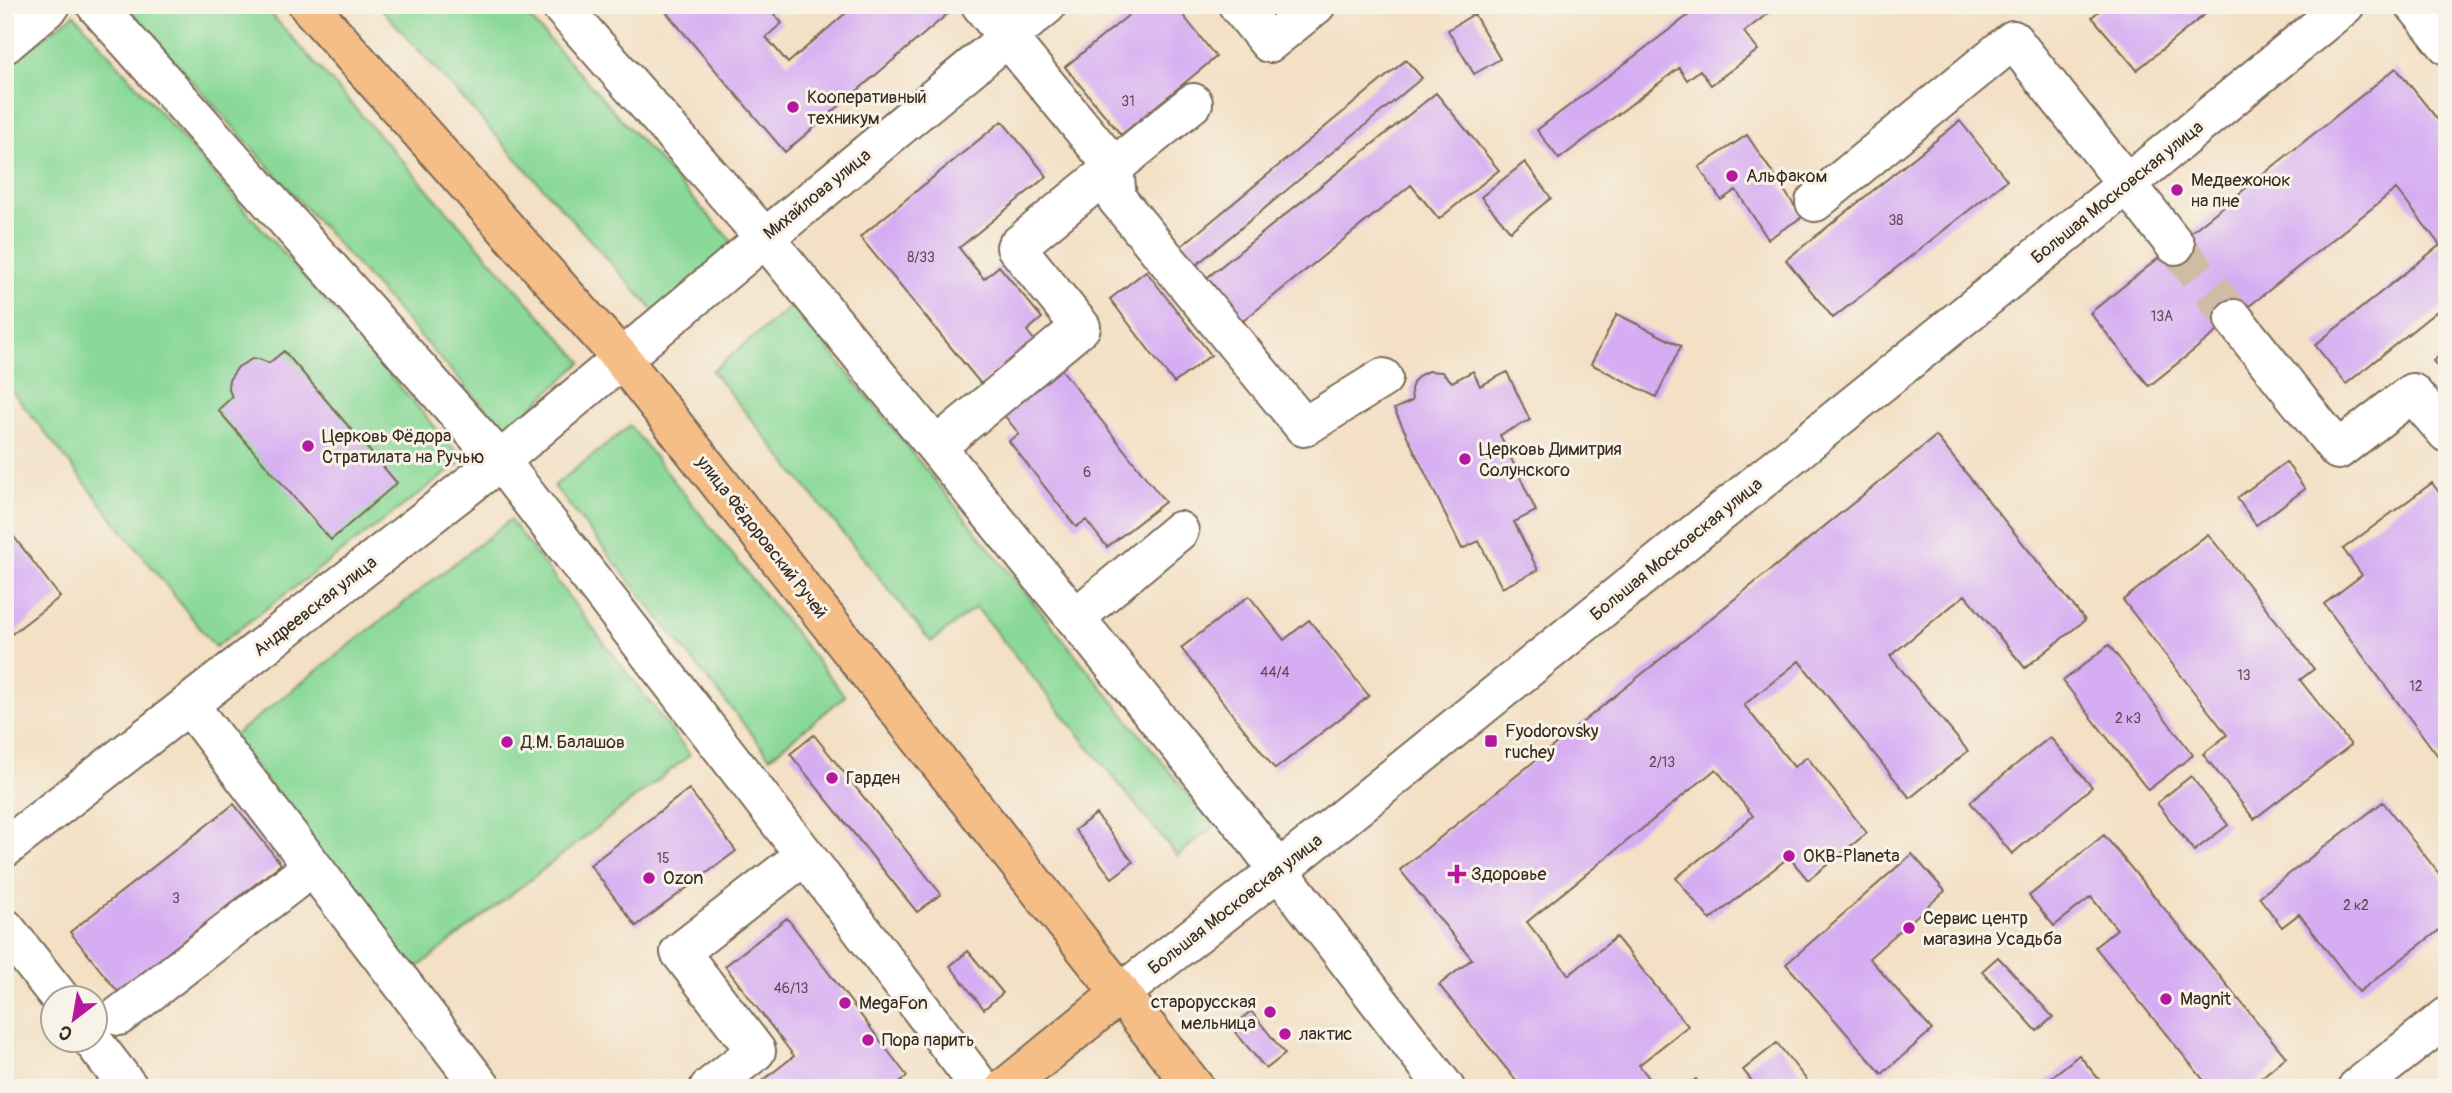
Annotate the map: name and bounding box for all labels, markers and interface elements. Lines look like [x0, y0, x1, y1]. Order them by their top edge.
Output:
place label: Кооперативный техникум [807, 86, 927, 130]
house number: 31 [1121, 93, 1135, 110]
marker: Кооперативный техникум [785, 99, 801, 115]
street label: Большая Московская улица [2026, 116, 2208, 269]
street label: Михайлова улица [759, 144, 876, 245]
place label: Альфаком [1746, 165, 1827, 188]
marker: Альфаком [1724, 168, 1740, 184]
place label: Медвежонок на пне [2191, 169, 2291, 213]
marker: Медвежонок на пне [2169, 182, 2185, 198]
house number: 38 [1889, 212, 1903, 229]
house number: 8/33 [907, 249, 935, 266]
house number: 13А [2151, 308, 2173, 325]
place label: Церковь Фёдора Стратилата на Ручью [322, 425, 484, 469]
marker: Церковь Фёдора Стратилата на Ручью [300, 438, 316, 454]
place label: Церковь Димитрия Солунского [1479, 438, 1622, 482]
street label: улица Фёдоровский Ручей [690, 451, 832, 623]
marker: Церковь Димитрия Солунского [1457, 451, 1473, 467]
house number: 6 [1083, 464, 1091, 481]
street label: Большая Московская улица [1585, 473, 1767, 626]
street label: Андреевская улица [249, 551, 382, 662]
house number: 44/4 [1260, 664, 1290, 681]
house number: 13 [2237, 667, 2251, 684]
house number: 12 [2409, 678, 2423, 695]
house number: 2 к3 [2115, 710, 2141, 727]
place label: Fyodorovsky ruchey [1505, 720, 1599, 764]
place label: Д.М. Балашов [520, 731, 625, 754]
marker: Fyodorovsky ruchey [1483, 733, 1499, 749]
marker: Д.М. Балашов [499, 734, 515, 750]
house number: 2/13 [1649, 754, 1675, 771]
place label: Гарден [846, 767, 900, 790]
marker: Гарден [824, 770, 840, 786]
street label: Большая Московская улица [1143, 829, 1327, 980]
place label: OKB-Planeta [1803, 845, 1900, 868]
marker: OKB-Planeta [1781, 848, 1797, 864]
house number: 15 [656, 850, 670, 867]
place label: Здоровье [1471, 863, 1547, 886]
marker: Здоровье [1449, 866, 1465, 882]
place label: Ozon [663, 867, 703, 890]
marker: Ozon [641, 870, 657, 886]
house number: 3 [172, 890, 180, 907]
house number: 2 к2 [2343, 897, 2369, 914]
place label: Сервис центр магазина Усадьба [1923, 907, 2062, 951]
marker: Сервис центр магазина Усадьба [1901, 920, 1917, 936]
house number: 46/13 [774, 980, 808, 997]
north arrow [38, 984, 108, 1054]
place label: Magnit [2180, 988, 2232, 1011]
place label: старорусская мельница [1151, 991, 1256, 1035]
marker: Magnit [2158, 991, 2174, 1007]
place label: MegaFon [859, 992, 928, 1015]
marker: MegaFon [837, 995, 853, 1011]
marker: старорусская мельница [1262, 1004, 1278, 1020]
text: С [54, 1019, 77, 1046]
place label: лактис [1299, 1023, 1352, 1046]
marker: лактис [1277, 1026, 1293, 1042]
place label: Пора парить [882, 1029, 975, 1052]
marker: Пора парить [860, 1032, 876, 1048]

